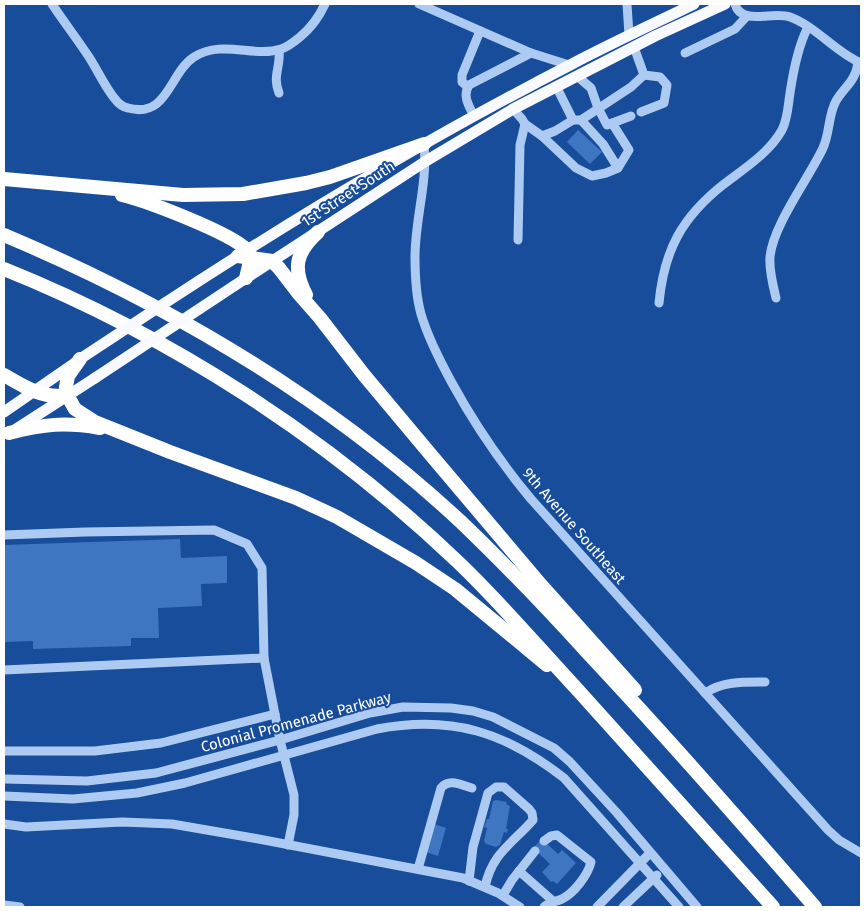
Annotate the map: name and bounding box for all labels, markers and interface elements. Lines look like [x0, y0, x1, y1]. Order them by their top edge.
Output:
street label: 1st Street South [298, 157, 398, 231]
street label: 9th Avenue Southeast [519, 464, 630, 588]
street label: Colonial Promenade Parkway [199, 688, 394, 756]

